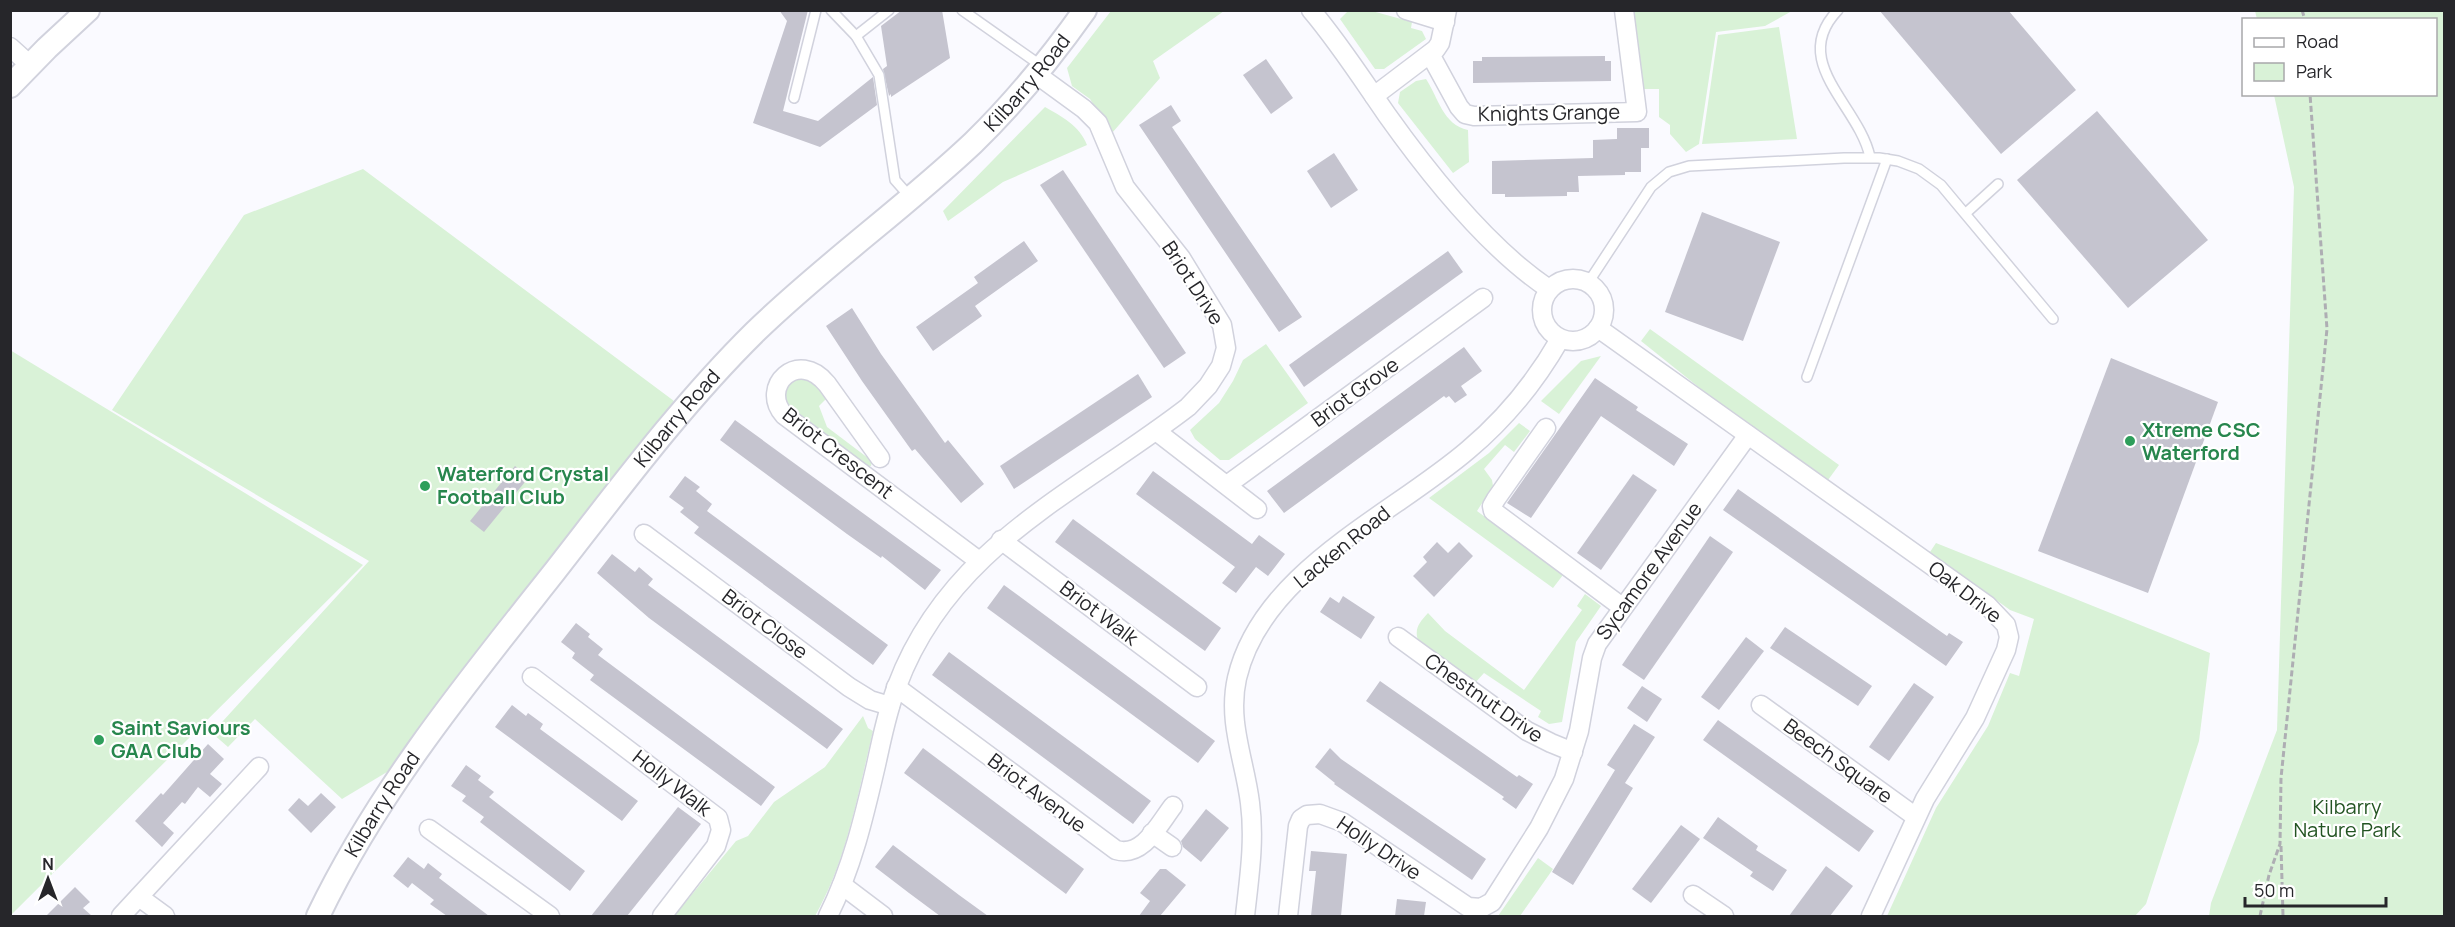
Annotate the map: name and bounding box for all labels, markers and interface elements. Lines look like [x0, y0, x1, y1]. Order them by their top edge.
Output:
legend [2242, 18, 2437, 96]
street label: Kilbarry Road [978, 28, 1076, 137]
text: Road [2296, 29, 2339, 53]
text: Park [2296, 59, 2333, 83]
street label: Knights Grange [1478, 98, 1620, 127]
street label: Briot Drive [1156, 236, 1231, 330]
street label: Briot Grove [1306, 351, 1404, 432]
street label: Kilbarry Road [627, 363, 726, 472]
street label: Briot Crescent [777, 401, 899, 504]
place label: Xtreme CSC Waterford [2142, 416, 2260, 466]
marker: Xtreme CSC Waterford [2123, 434, 2137, 448]
place label: Waterford Crystal Football Club [437, 460, 609, 510]
marker: Waterford Crystal Football Club [418, 479, 432, 493]
street label: Sycamore Avenue [1589, 496, 1708, 645]
street label: Lacken Road [1288, 499, 1396, 594]
street label: Oak Drive [1923, 554, 2008, 629]
street label: Briot Walk [1055, 574, 1145, 652]
street label: Briot Close [717, 582, 814, 665]
street label: Chestnut Drive [1420, 647, 1549, 748]
street label: Beech Square [1778, 712, 1898, 809]
place label: Saint Saviours GAA Club [111, 714, 251, 764]
marker: Saint Saviours GAA Club [92, 733, 106, 747]
street label: Holly Walk [627, 743, 718, 823]
street label: Kilbarry Road [338, 746, 426, 862]
street label: Briot Avenue [983, 747, 1092, 838]
park label: Kilbarry Nature Park [2293, 793, 2402, 843]
street label: Holly Drive [1332, 810, 1427, 886]
north arrow [18, 849, 78, 909]
text: N [42, 853, 54, 875]
scale bar [2245, 870, 2386, 908]
text: 50 m [2254, 878, 2294, 902]

